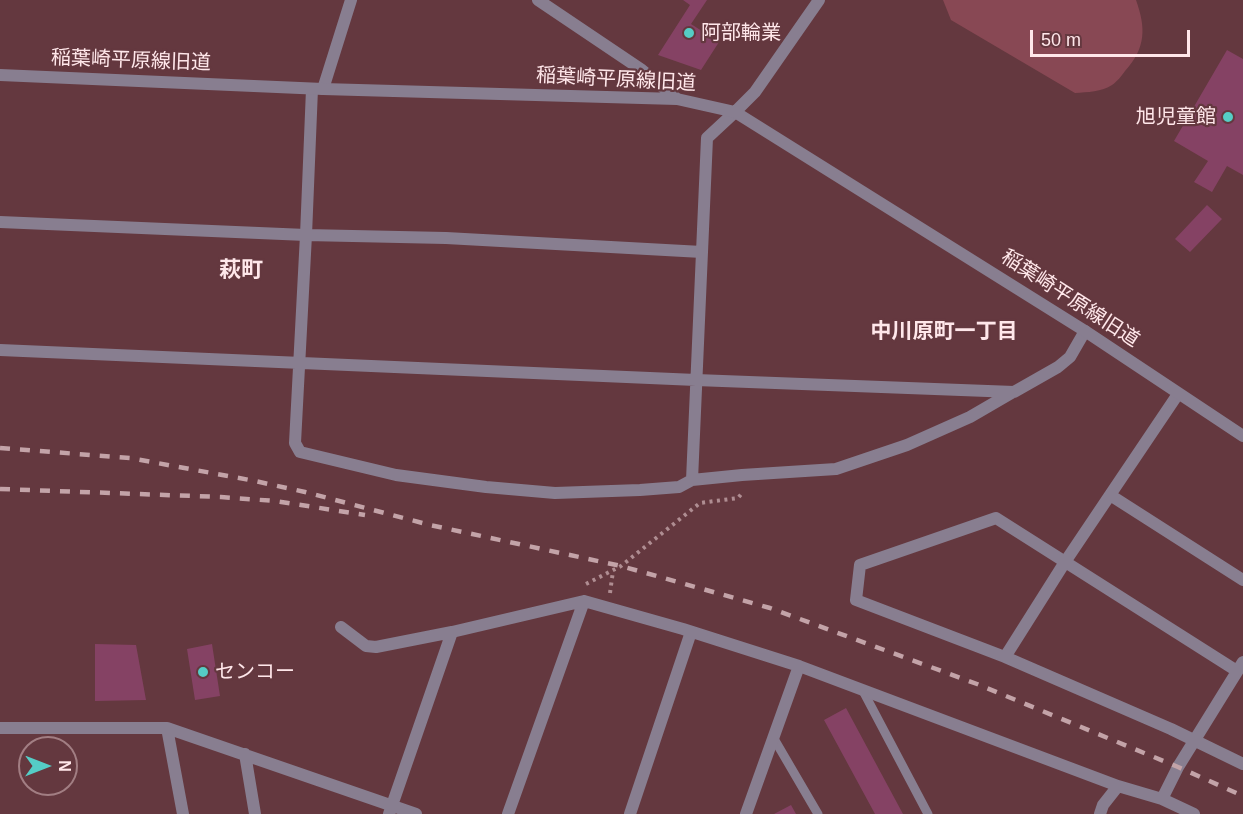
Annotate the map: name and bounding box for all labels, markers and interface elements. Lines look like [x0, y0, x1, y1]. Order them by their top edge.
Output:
scale bar [1033, 18, 1194, 56]
place label: 阿部輪業 [701, 21, 781, 45]
marker: 阿部輪業 [682, 26, 696, 40]
text: 50 m [1041, 30, 1081, 50]
street label: 稲葉崎平原線旧道 [51, 46, 211, 76]
street label: 稲葉崎平原線旧道 [535, 64, 697, 96]
place label: 旭児童館 [1136, 105, 1216, 129]
marker: 旭児童館 [1221, 110, 1235, 124]
street label: 稲葉崎平原線旧道 [996, 245, 1144, 353]
district label: 萩町 [219, 258, 263, 284]
district label: 中川原町一丁目 [871, 319, 1017, 345]
place label: センコー [215, 660, 295, 684]
marker: センコー [196, 665, 210, 679]
north arrow [18, 736, 78, 796]
text: N [56, 760, 73, 772]

